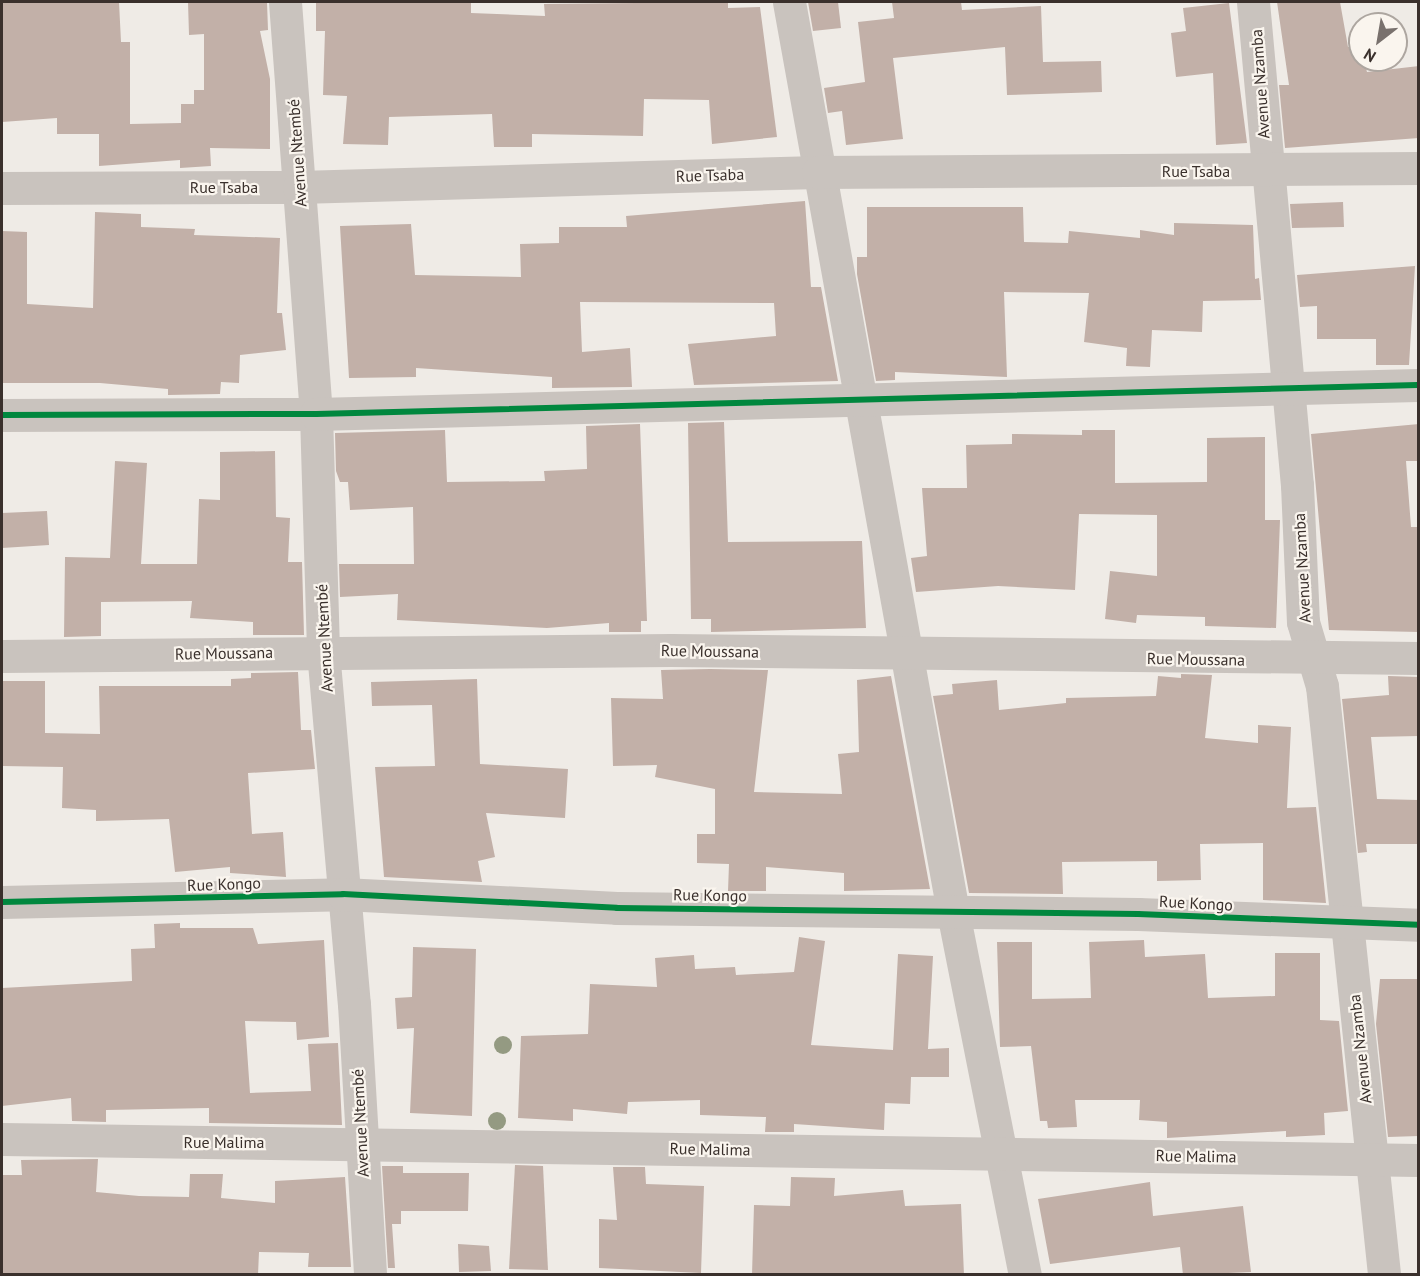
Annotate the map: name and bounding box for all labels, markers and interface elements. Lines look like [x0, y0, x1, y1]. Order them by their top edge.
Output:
north arrow [1348, 12, 1408, 72]
street label: Avenue Nzamba [1247, 29, 1273, 139]
text: N [1360, 44, 1379, 67]
street label: Avenue Ntembé [284, 98, 310, 208]
street label: Rue Tsaba [1162, 161, 1230, 181]
street label: Rue Tsaba [675, 164, 745, 186]
street label: Rue Tsaba [190, 177, 258, 197]
street label: Avenue Nzamba [1290, 513, 1314, 623]
street label: Avenue Ntembé [312, 583, 336, 693]
street label: Rue Moussana [661, 641, 759, 661]
street label: Rue Moussana [175, 643, 273, 663]
street label: Rue Moussana [1147, 649, 1245, 669]
street label: Rue Kongo [187, 873, 261, 895]
street label: Rue Kongo [673, 885, 747, 905]
street label: Rue Kongo [1159, 891, 1233, 915]
street label: Avenue Nzamba [1345, 993, 1375, 1105]
street label: Avenue Ntembé [348, 1068, 372, 1178]
street label: Rue Malima [184, 1132, 264, 1152]
street label: Rue Malima [669, 1139, 751, 1159]
street label: Rue Malima [1155, 1146, 1237, 1166]

